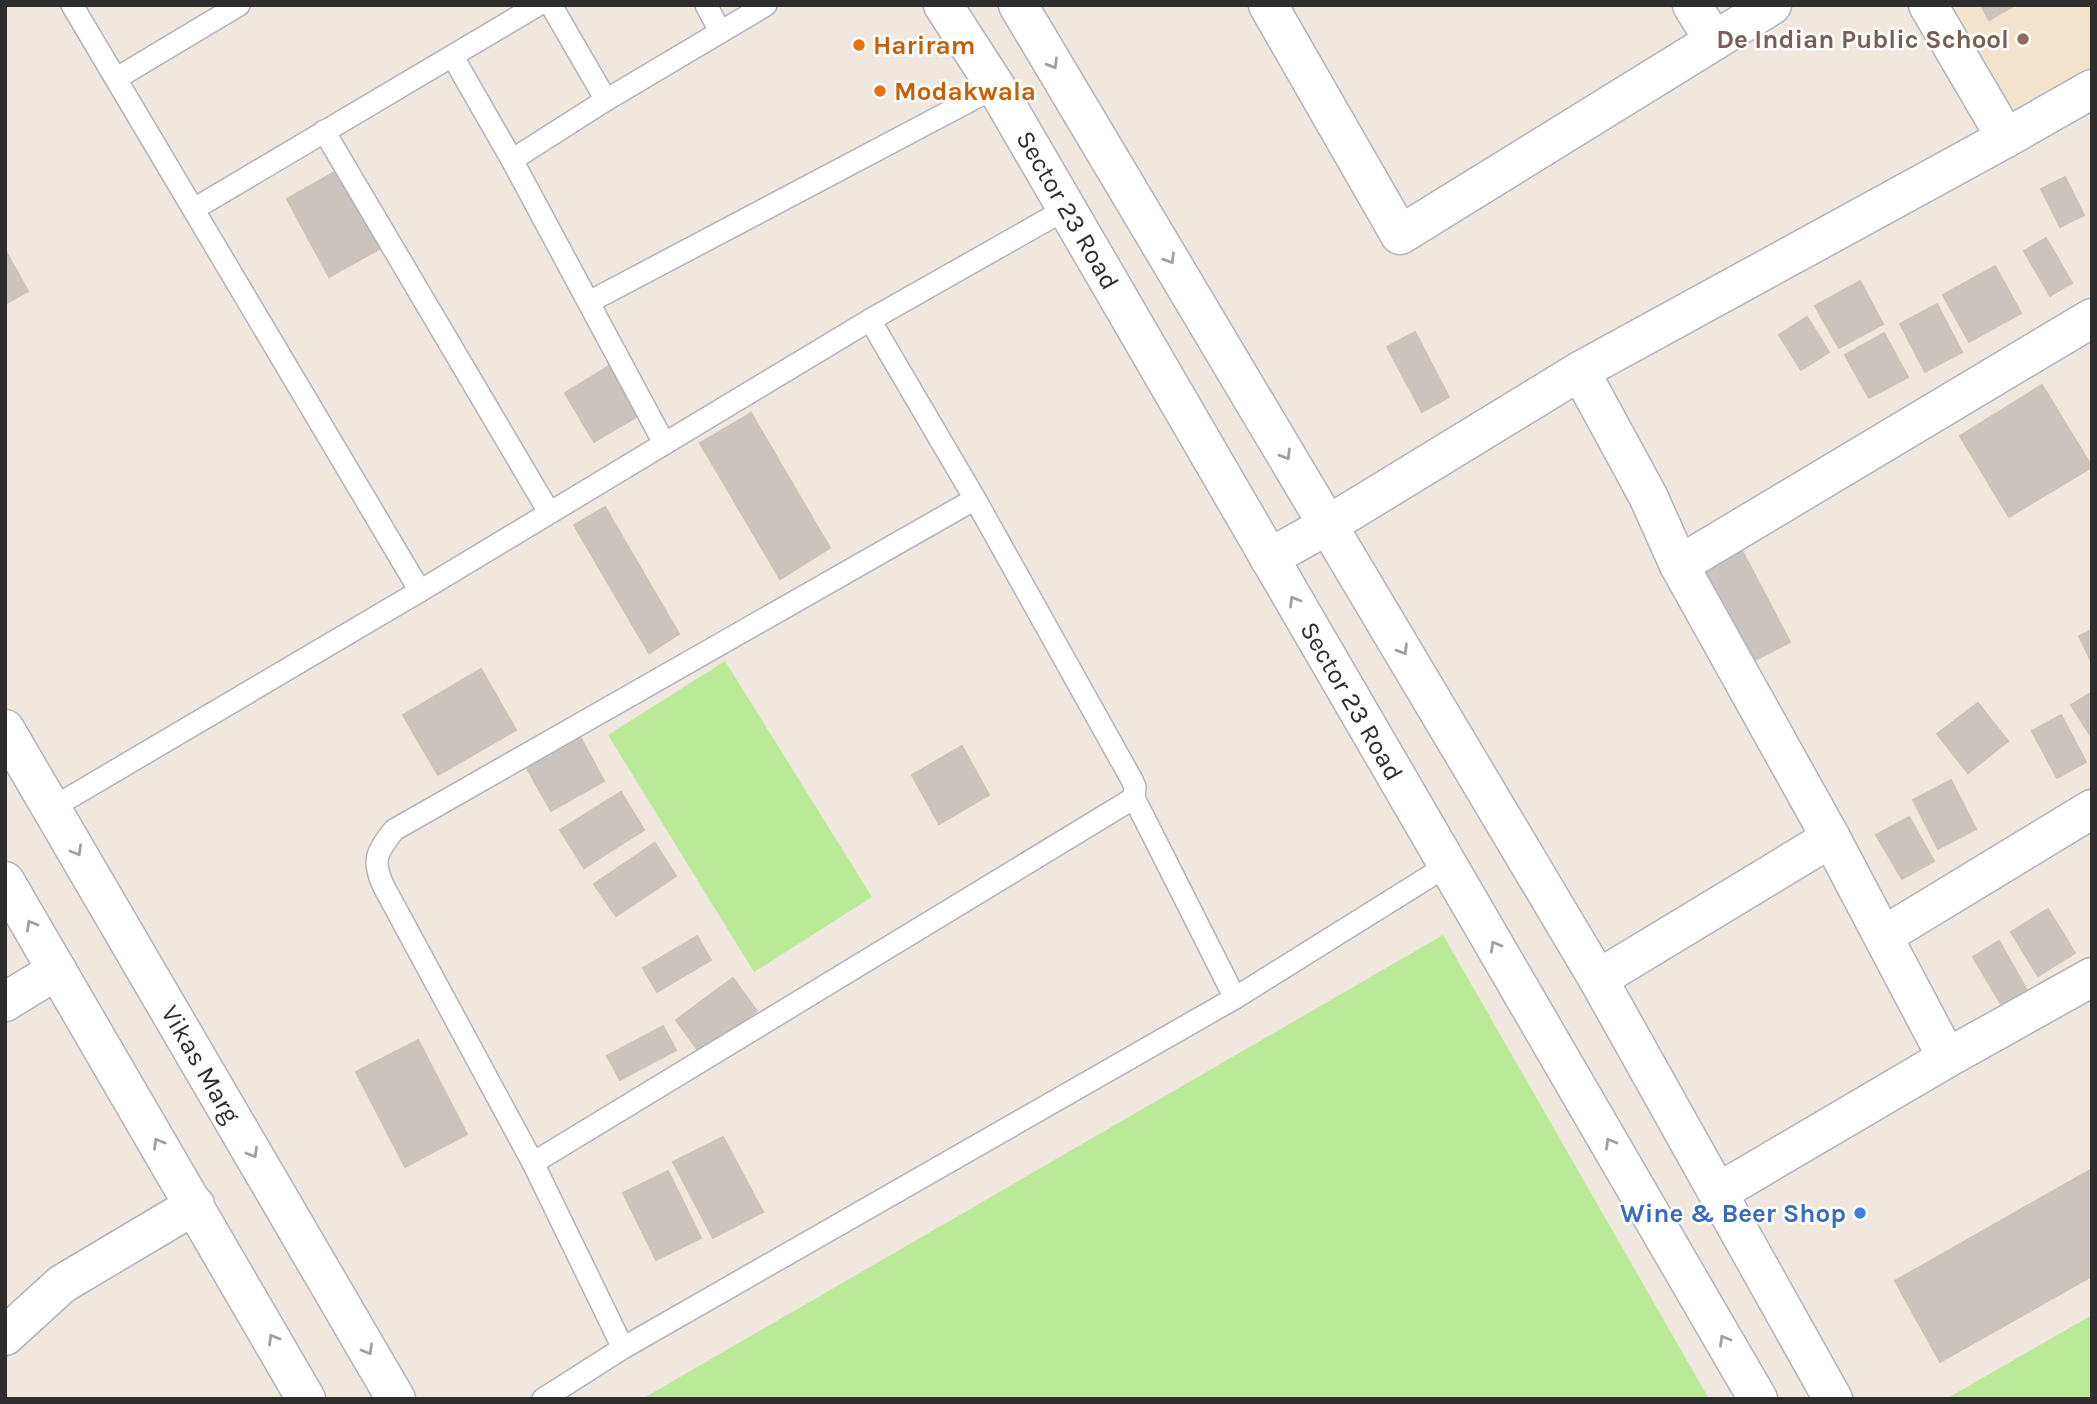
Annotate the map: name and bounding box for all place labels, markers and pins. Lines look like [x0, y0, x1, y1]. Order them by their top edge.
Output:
place label: De Indian Public School [1716, 24, 2009, 55]
place label: Hariram [873, 30, 975, 61]
marker: De Indian Public School [2015, 31, 2031, 47]
marker: Hariram [851, 37, 867, 53]
place label: Modakwala [894, 76, 1036, 107]
marker: Modakwala [872, 83, 888, 99]
place label: Wine & Beer Shop [1620, 1198, 1846, 1229]
marker: Wine & Beer Shop [1852, 1205, 1868, 1221]

